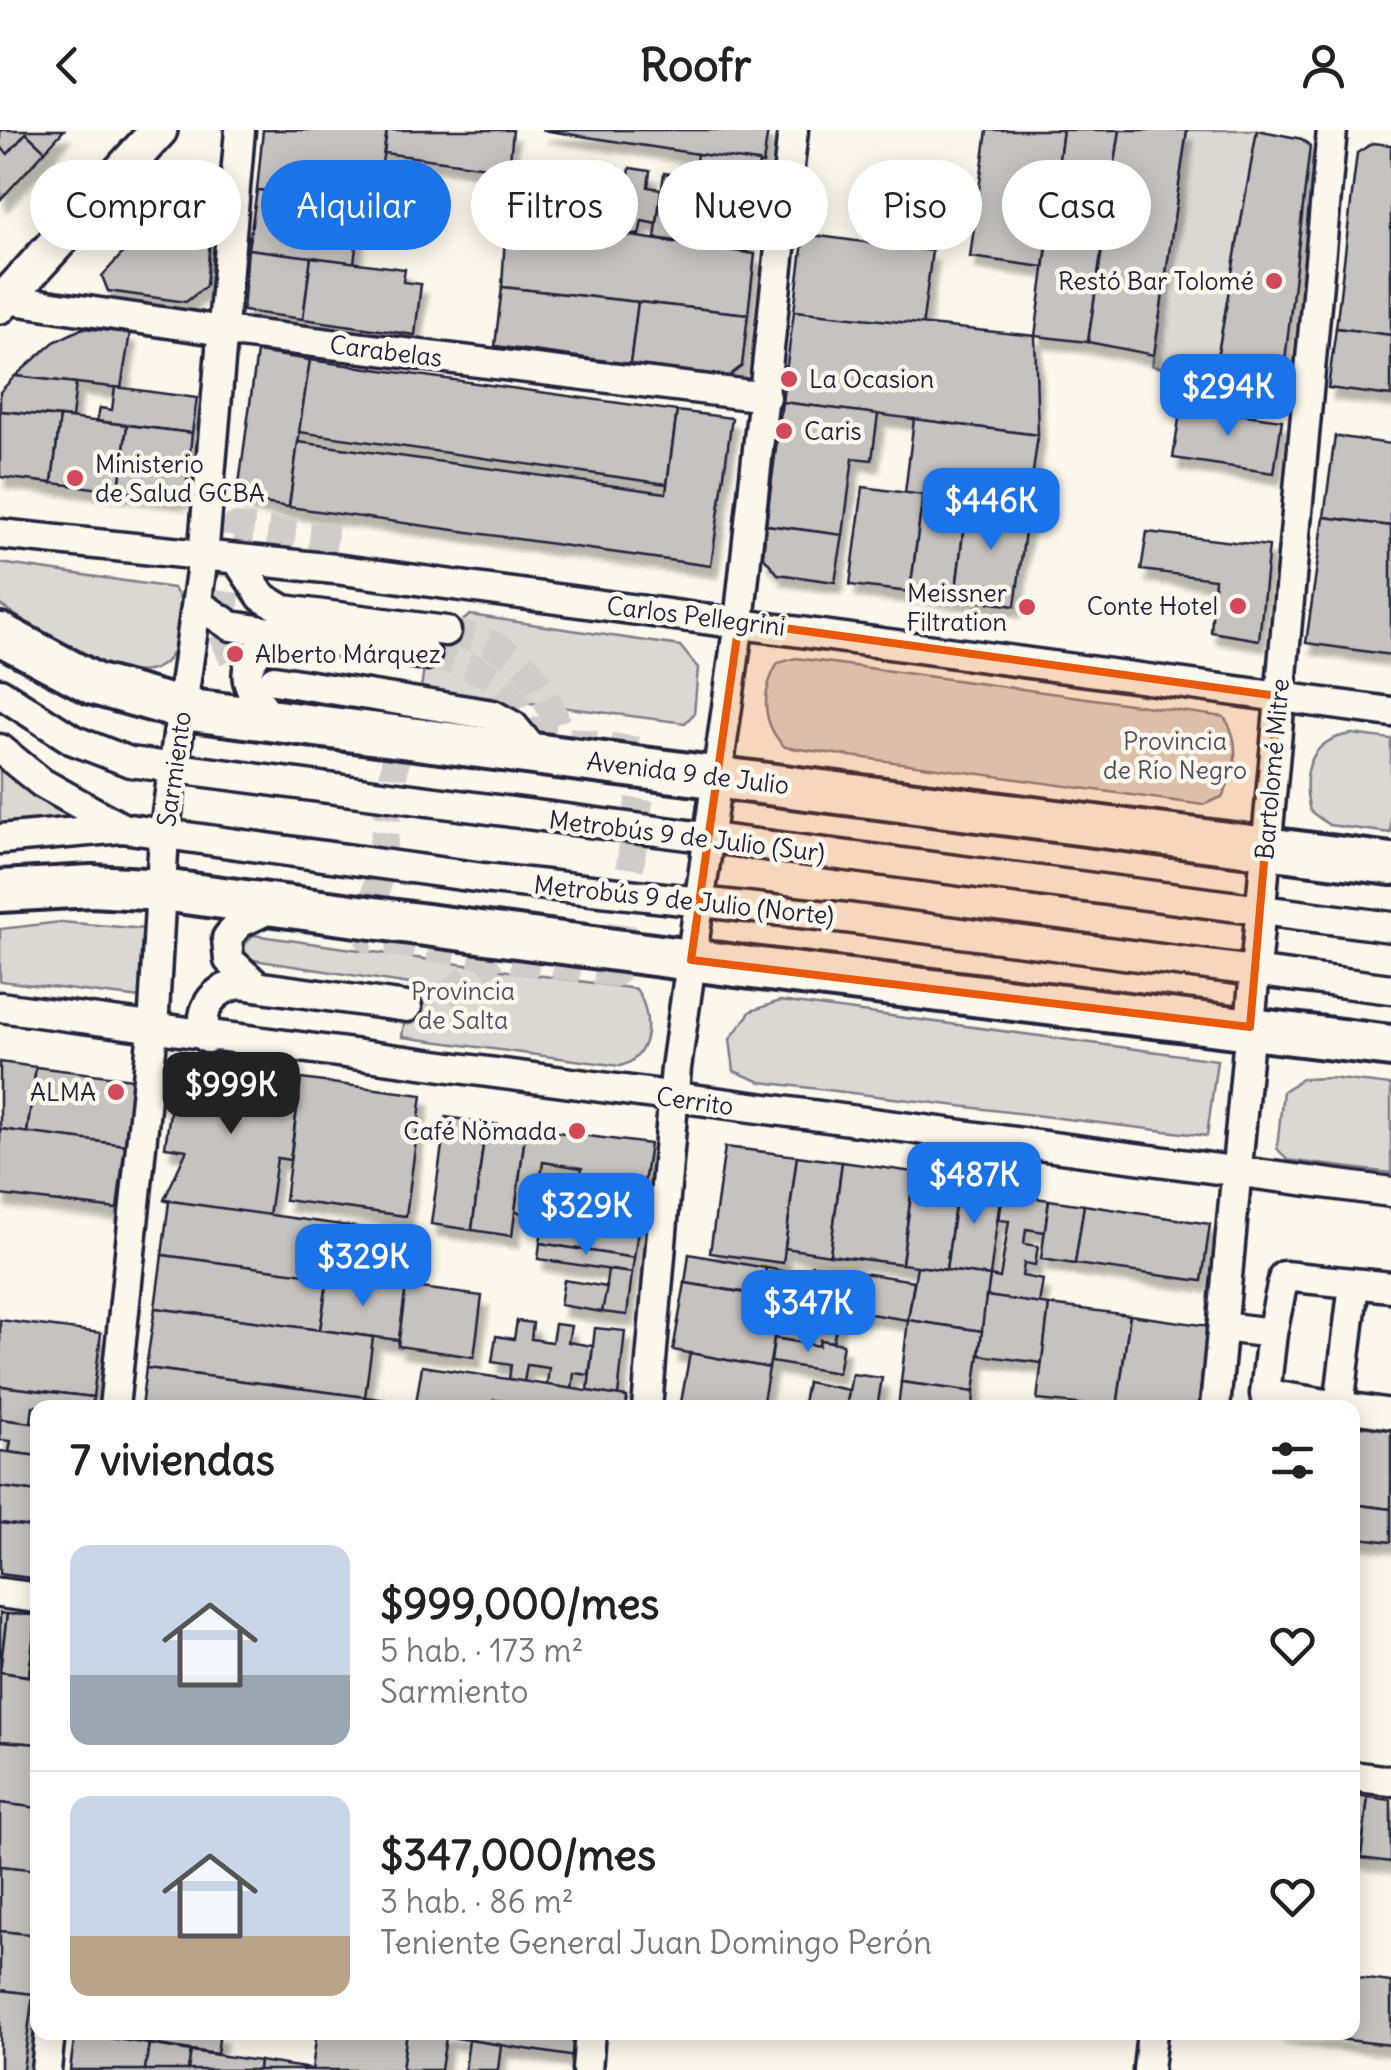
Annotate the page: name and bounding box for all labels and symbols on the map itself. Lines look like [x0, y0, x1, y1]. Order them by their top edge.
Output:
place label: Restó Bar Tolomé [1058, 265, 1254, 297]
marker: Restó Bar Tolomé [1263, 270, 1285, 292]
street label: Carabelas [328, 328, 444, 374]
pin: $294K [1158, 354, 1298, 439]
place label: La Ocasion [809, 363, 934, 395]
marker: La Ocasion [778, 368, 800, 390]
place label: Caris [804, 415, 862, 447]
marker: Caris [773, 420, 795, 442]
place label: Ministerio de Salud GCBA [95, 448, 265, 509]
marker: Ministerio de Salud GCBA [64, 467, 86, 489]
pin: $446K [921, 468, 1061, 553]
place label: Meissner Filtration [906, 577, 1007, 638]
street label: Carlos Pellegrini [605, 589, 787, 643]
place label: Conte Hotel [1087, 590, 1218, 622]
marker: Conte Hotel [1227, 595, 1249, 617]
marker: Meissner Filtration [1016, 596, 1038, 618]
place label: Alberto Márquez [255, 638, 441, 670]
marker: Alberto Márquez [224, 643, 246, 665]
street label: Bartolomé Mitre [1248, 677, 1296, 861]
street label: Sarmiento [150, 709, 198, 829]
park label: Provincia de Río Negro [1103, 725, 1247, 786]
street label: Avenida 9 de Julio [585, 745, 791, 801]
street label: Metrobús 9 de Julio (Sur) [547, 803, 827, 869]
street label: Metrobús 9 de Julio (Norte) [532, 868, 836, 932]
park label: Provincia de Salta [411, 975, 515, 1036]
pin: $999K [161, 1052, 301, 1137]
place label: ALMA [30, 1076, 96, 1108]
street label: Cerrito [654, 1080, 736, 1122]
marker: ALMA [105, 1081, 127, 1103]
place label: Café Nómada [403, 1115, 557, 1147]
marker: Café Nómada [566, 1120, 588, 1142]
pin: $487K [904, 1142, 1044, 1227]
pin: $329K [516, 1173, 656, 1258]
pin: $329K [293, 1224, 433, 1309]
pin: $347K [738, 1270, 878, 1355]

